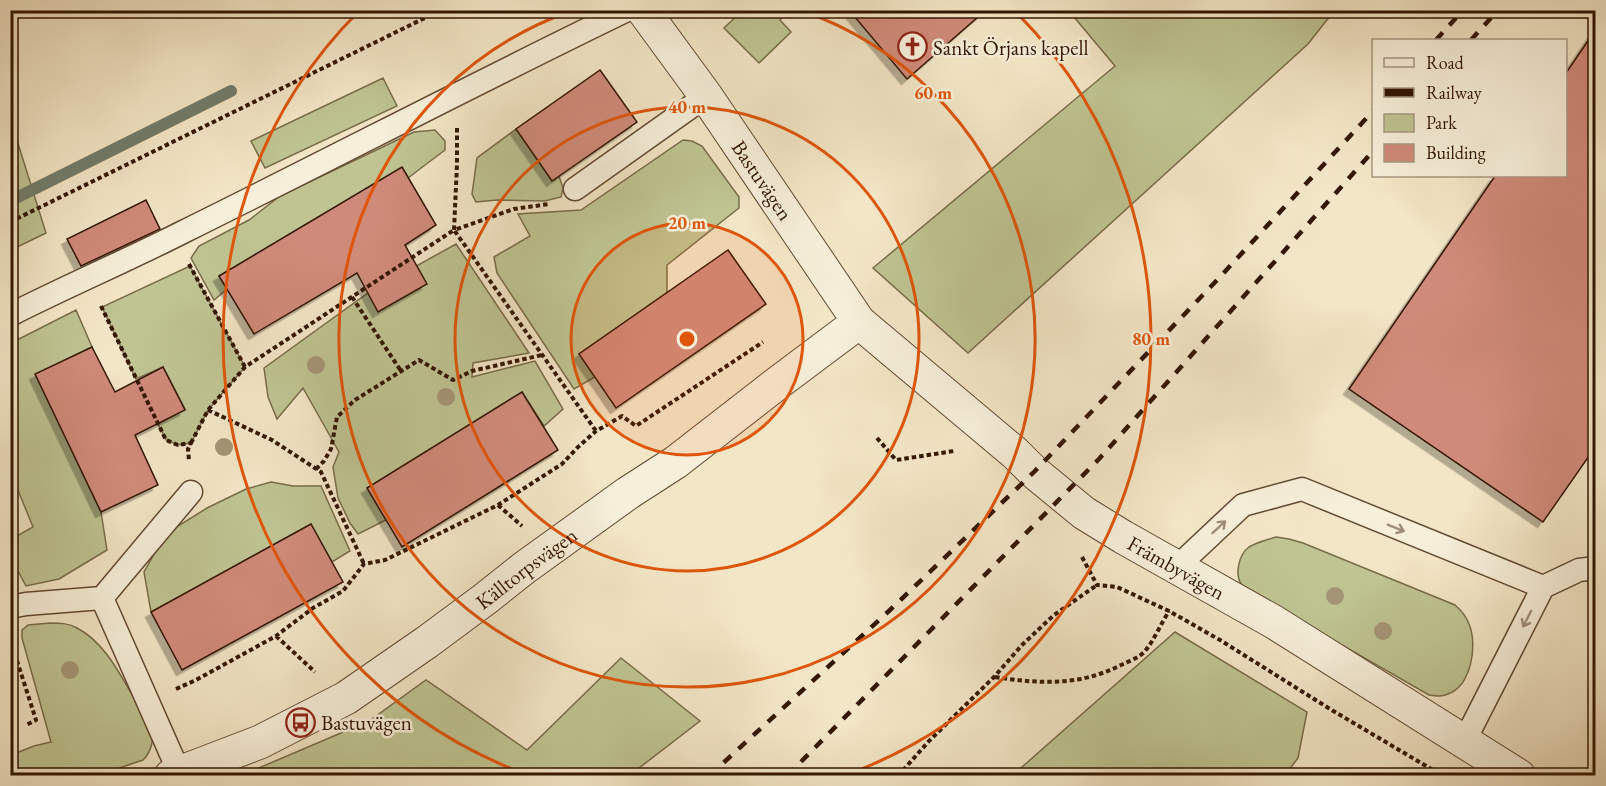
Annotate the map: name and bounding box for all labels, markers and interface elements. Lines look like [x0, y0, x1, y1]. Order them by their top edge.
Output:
church icon: Sankt Örjans kapell [896, 31, 928, 63]
place label: Sankt Örjans kapell [933, 34, 1089, 61]
legend [1372, 39, 1567, 177]
text: Road [1426, 51, 1465, 74]
text: 60 m [914, 81, 952, 104]
text: Railway [1426, 81, 1482, 104]
text: 40 m [668, 95, 706, 118]
text: Park [1426, 111, 1457, 134]
street label: Bastuvägen [726, 135, 800, 225]
text: Building [1426, 141, 1486, 164]
text: 20 m [668, 211, 706, 234]
text: 80 m [1132, 327, 1170, 350]
centre of rings [677, 329, 697, 349]
one-way arrow [1212, 520, 1227, 534]
street label: Källtorpsvägen [470, 521, 582, 615]
one-way arrow [1386, 523, 1405, 534]
street label: Främbyvägen [1123, 529, 1230, 605]
one-way arrow [1521, 610, 1532, 628]
bus stop icon: Bastuvägen [284, 706, 316, 738]
place label: Bastuvägen [321, 709, 412, 736]

